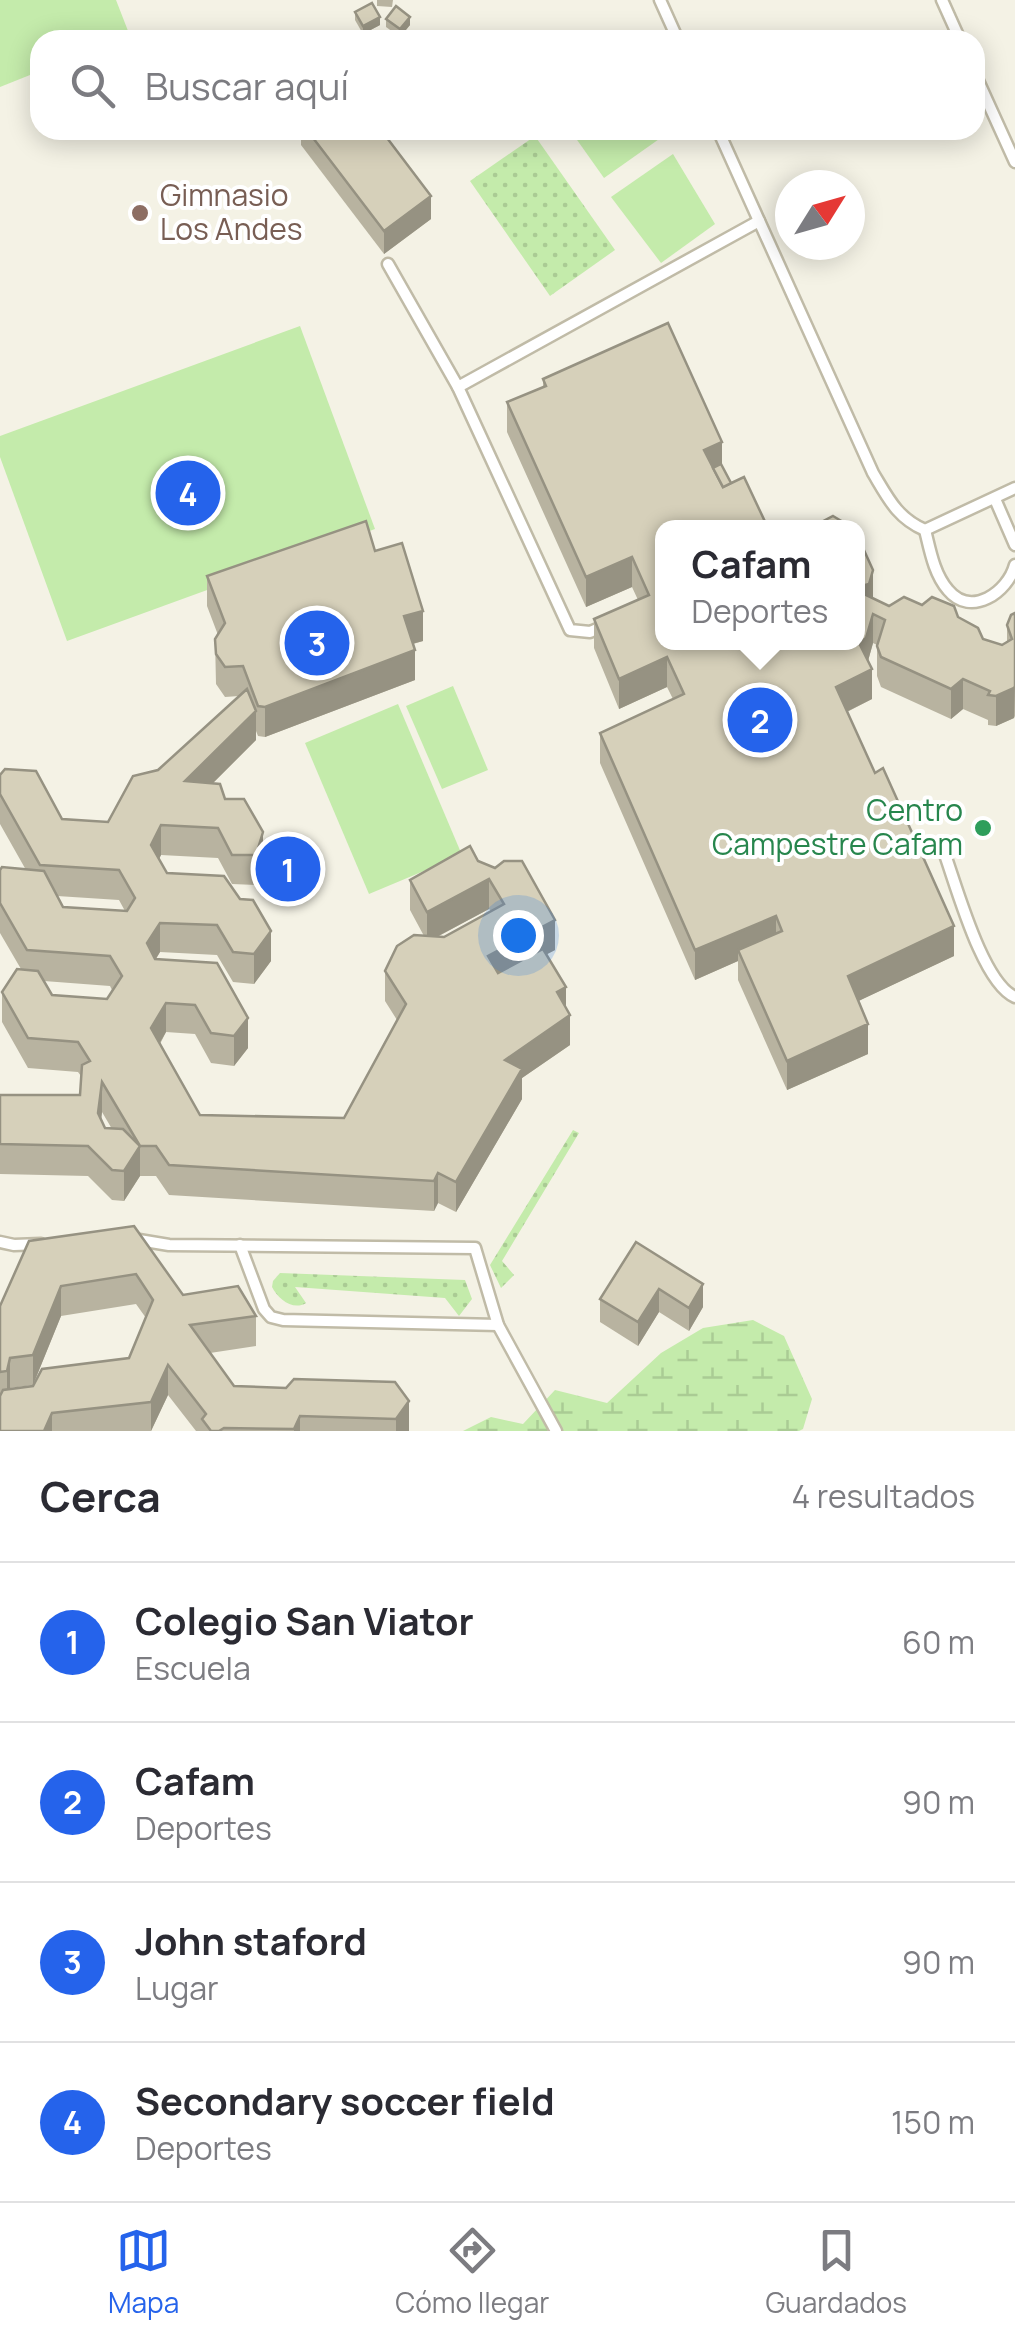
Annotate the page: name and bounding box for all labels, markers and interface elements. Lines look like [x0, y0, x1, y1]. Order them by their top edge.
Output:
search box [30, 30, 985, 140]
icon: search [65, 58, 120, 113]
text: Buscar aquí [145, 59, 349, 111]
north arrow [775, 170, 865, 260]
place label: Gimnasio Los Andes [160, 174, 302, 249]
marker: Gimnasio Los Andes [129, 202, 151, 224]
pin: 4 [156, 456, 220, 530]
popup [655, 520, 865, 650]
text: Cafam [692, 537, 811, 589]
text: Deportes [692, 589, 828, 633]
pin: 3 [284, 606, 350, 680]
pin: 2 [728, 682, 792, 758]
place label: Centro Campestre Cafam [712, 789, 963, 864]
marker: Centro Campestre Cafam [972, 817, 994, 839]
pin: 1 [256, 832, 320, 906]
your location [493, 910, 544, 961]
text: Cerca [40, 1467, 161, 1525]
text: 4 resultados [791, 1474, 975, 1518]
text: Colegio San Viator [135, 1594, 474, 1646]
text: 1 [65, 1620, 80, 1664]
text: 60 m [902, 1620, 975, 1664]
text: Escuela [135, 1646, 251, 1690]
text: Cafam [135, 1754, 255, 1806]
text: 2 [63, 1780, 82, 1824]
text: 90 m [902, 1780, 975, 1824]
text: Deportes [135, 1806, 272, 1850]
text: John staford [135, 1914, 367, 1966]
text: 3 [63, 1940, 82, 1984]
text: 90 m [902, 1940, 975, 1984]
text: Lugar [135, 1966, 219, 2010]
text: Secondary soccer field [135, 2074, 555, 2126]
text: 4 [63, 2100, 82, 2144]
text: 150 m [891, 2100, 975, 2144]
text: Deportes [135, 2126, 272, 2170]
tab: Mapa [108, 2223, 179, 2321]
tab: Cómo llegar [395, 2223, 549, 2321]
tab: Guardados [765, 2223, 907, 2321]

